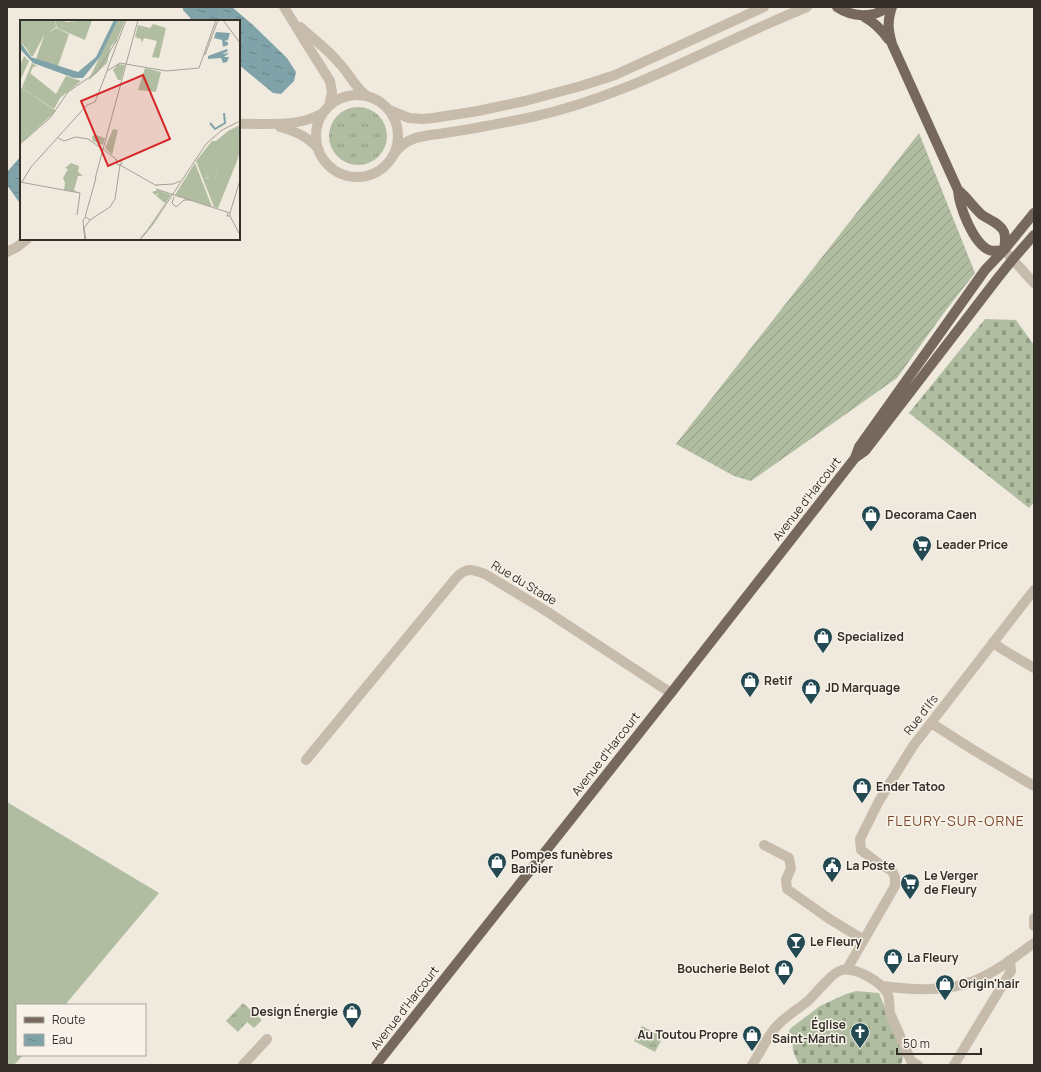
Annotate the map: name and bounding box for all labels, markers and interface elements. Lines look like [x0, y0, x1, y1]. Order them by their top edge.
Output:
inset map [20, 20, 240, 240]
street label: Avenue d'Harcourt [768, 453, 845, 544]
shop icon: Decorama Caen [860, 504, 882, 532]
place label: Decorama Caen [885, 506, 977, 523]
supermarket icon: Leader Price [911, 534, 933, 562]
place label: Leader Price [936, 536, 1008, 553]
street label: Rue du Stade [488, 556, 560, 609]
shop icon: Specialized [812, 626, 834, 654]
place label: Specialized [837, 628, 904, 645]
shop icon: Retif [739, 670, 761, 698]
place label: Retif [764, 672, 793, 689]
shop icon: JD Marquage [800, 677, 822, 705]
place label: JD Marquage [825, 679, 900, 696]
street label: Rue d'Ifs [899, 691, 942, 738]
street label: Avenue d'Harcourt [567, 708, 644, 799]
shop icon: Ender Tatoo [851, 776, 873, 804]
place label: Ender Tatoo [876, 778, 945, 795]
district label: FLEURY-SUR-ORNE [887, 811, 1025, 830]
place label: Pompes funèbres Barbier [511, 846, 613, 877]
shop icon: Pompes funèbres Barbier [486, 851, 508, 879]
public building icon: La Poste [821, 855, 843, 883]
place label: La Poste [846, 857, 895, 874]
place label: Le Verger de Fleury [924, 867, 978, 898]
supermarket icon: Le Verger de Fleury [899, 872, 921, 900]
bar icon: Le Fleury [785, 931, 807, 959]
place label: Le Fleury [810, 933, 862, 950]
shop icon: La Fleury [882, 947, 904, 975]
place label: La Fleury [907, 949, 959, 966]
shop icon: Boucherie Belot [773, 958, 795, 986]
place label: Boucherie Belot [677, 960, 770, 977]
street label: Avenue d'Harcourt [366, 962, 443, 1053]
shop icon: Origin'hair [934, 973, 956, 1001]
place label: Origin'hair [959, 975, 1020, 992]
shop icon: Design Énergie [341, 1001, 363, 1029]
place label: Design Énergie [251, 1003, 338, 1020]
legend [16, 1004, 146, 1056]
text: Route [52, 1011, 85, 1028]
place label: Église Saint-Martin [772, 1016, 846, 1047]
church icon: Église Saint-Martin [849, 1021, 871, 1049]
shop icon: Au Toutou Propre [741, 1024, 763, 1052]
place label: Au Toutou Propre [638, 1026, 738, 1043]
scale bar [897, 1030, 981, 1056]
text: Eau [52, 1031, 73, 1048]
text: 50 m [903, 1035, 930, 1052]

